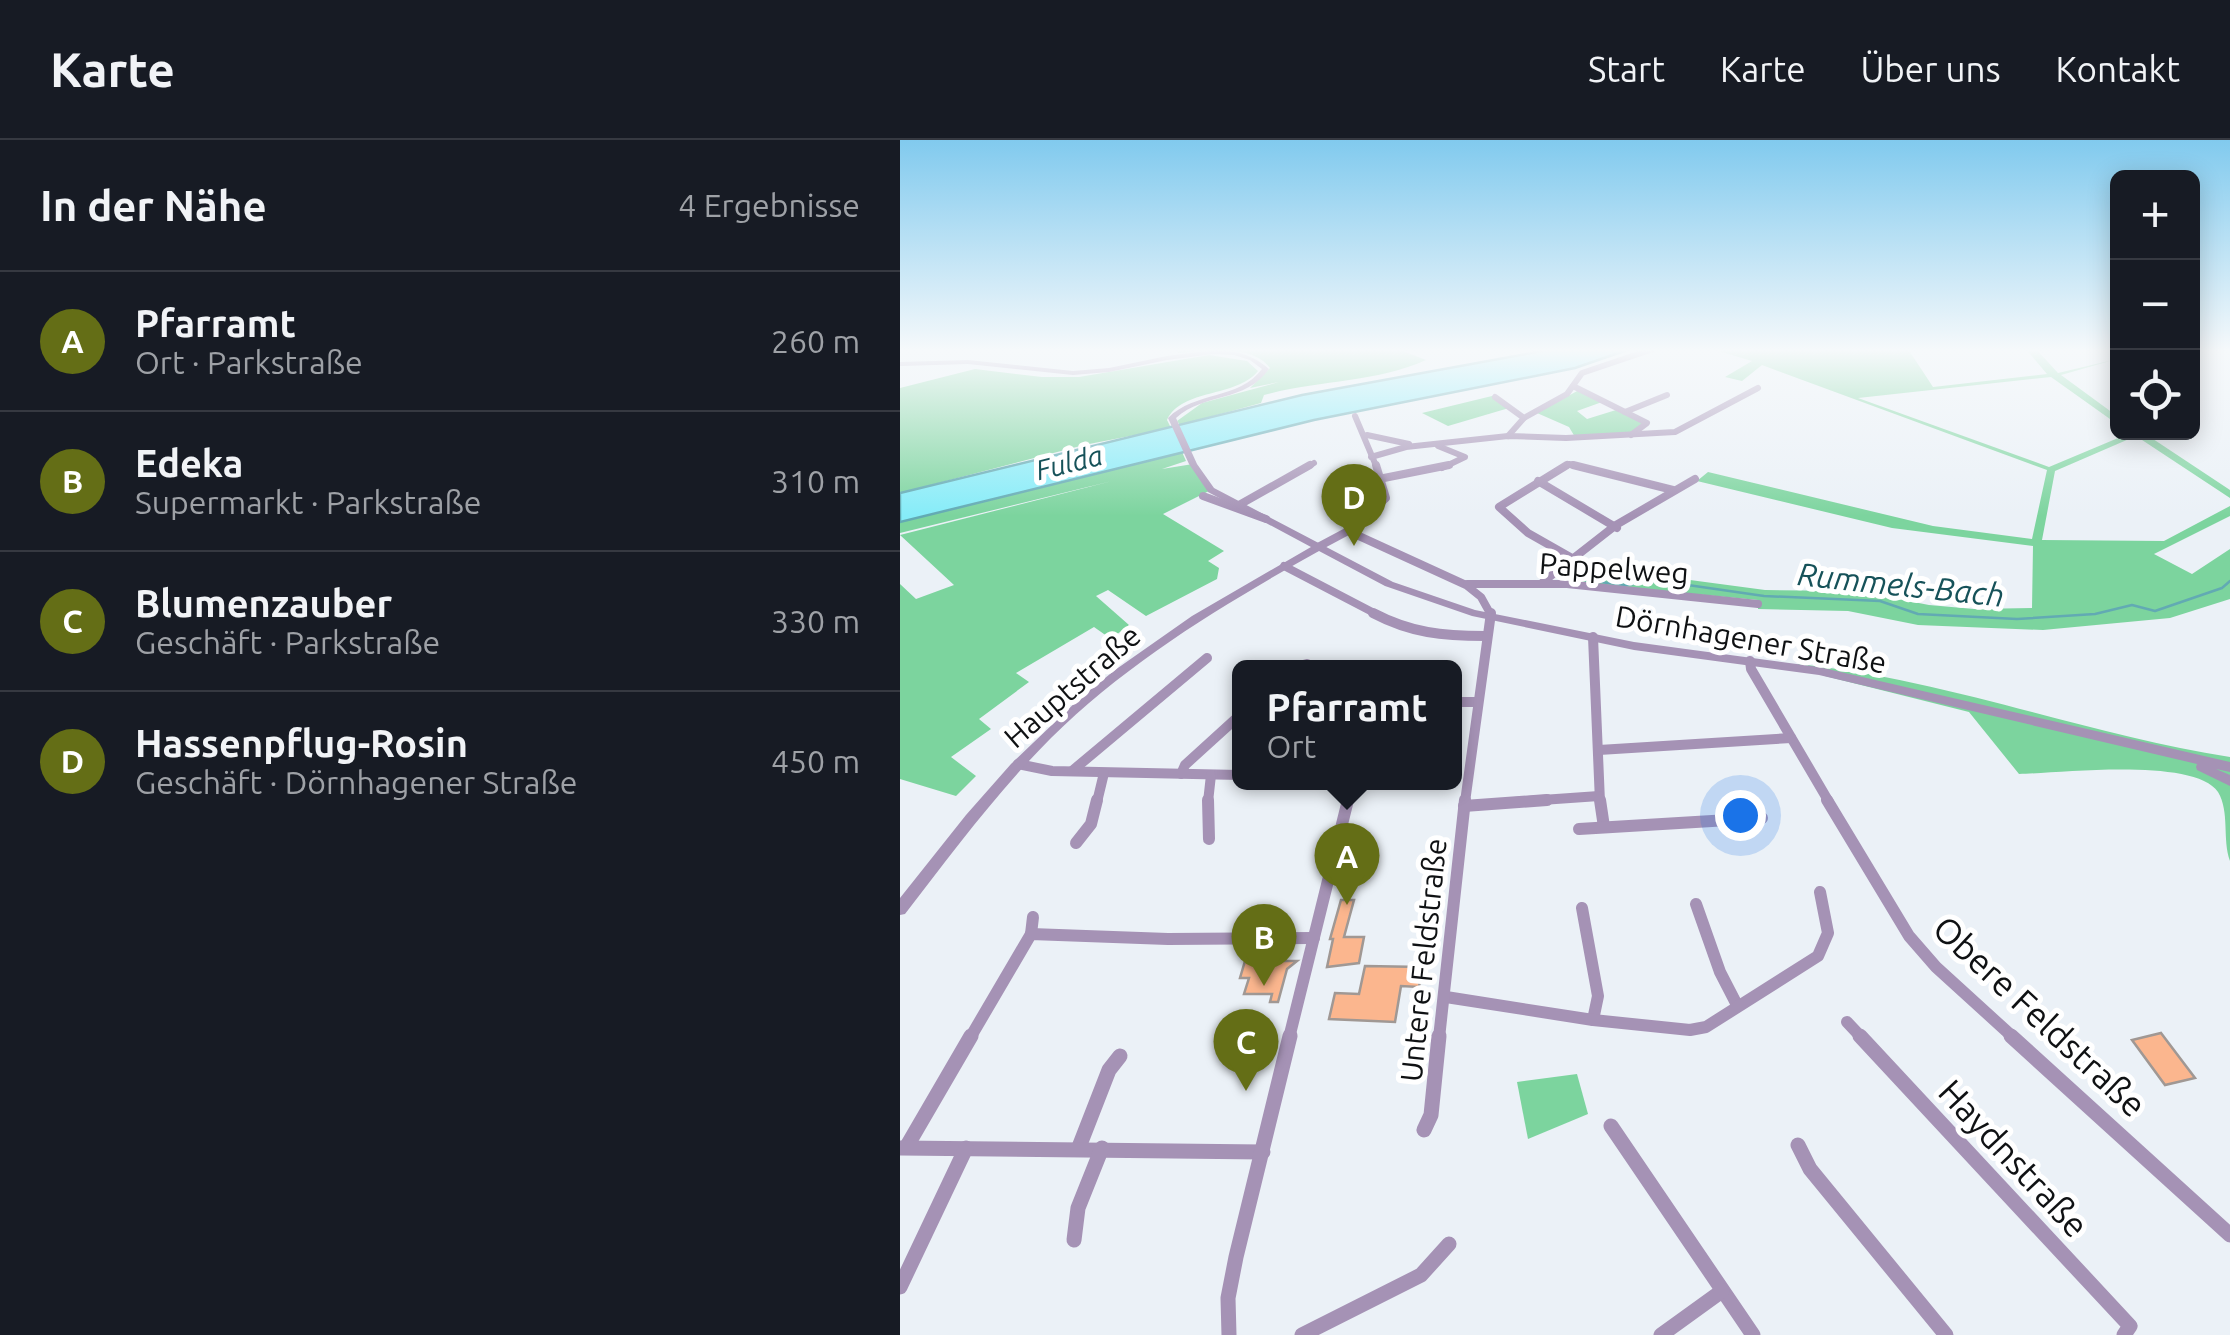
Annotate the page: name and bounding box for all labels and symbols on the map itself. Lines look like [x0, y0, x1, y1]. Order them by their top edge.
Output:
water label: Fulda [1032, 439, 1106, 485]
pin: D [1322, 464, 1386, 546]
street label: Pappelweg [1538, 546, 1690, 590]
water label: Rummels-Bach [1796, 555, 2006, 613]
street label: Dörnhagener Straße [1613, 598, 1889, 680]
street label: Hauptstraße [997, 618, 1147, 754]
your location [1715, 790, 1766, 841]
pin: A [1314, 822, 1380, 905]
street label: Untere Feldstraße [1393, 837, 1453, 1083]
pin: B [1232, 904, 1296, 986]
street label: Obere Feldstraße [1926, 907, 2154, 1125]
pin: C [1214, 1008, 1278, 1091]
street label: Haydnstraße [1931, 1071, 2097, 1245]

